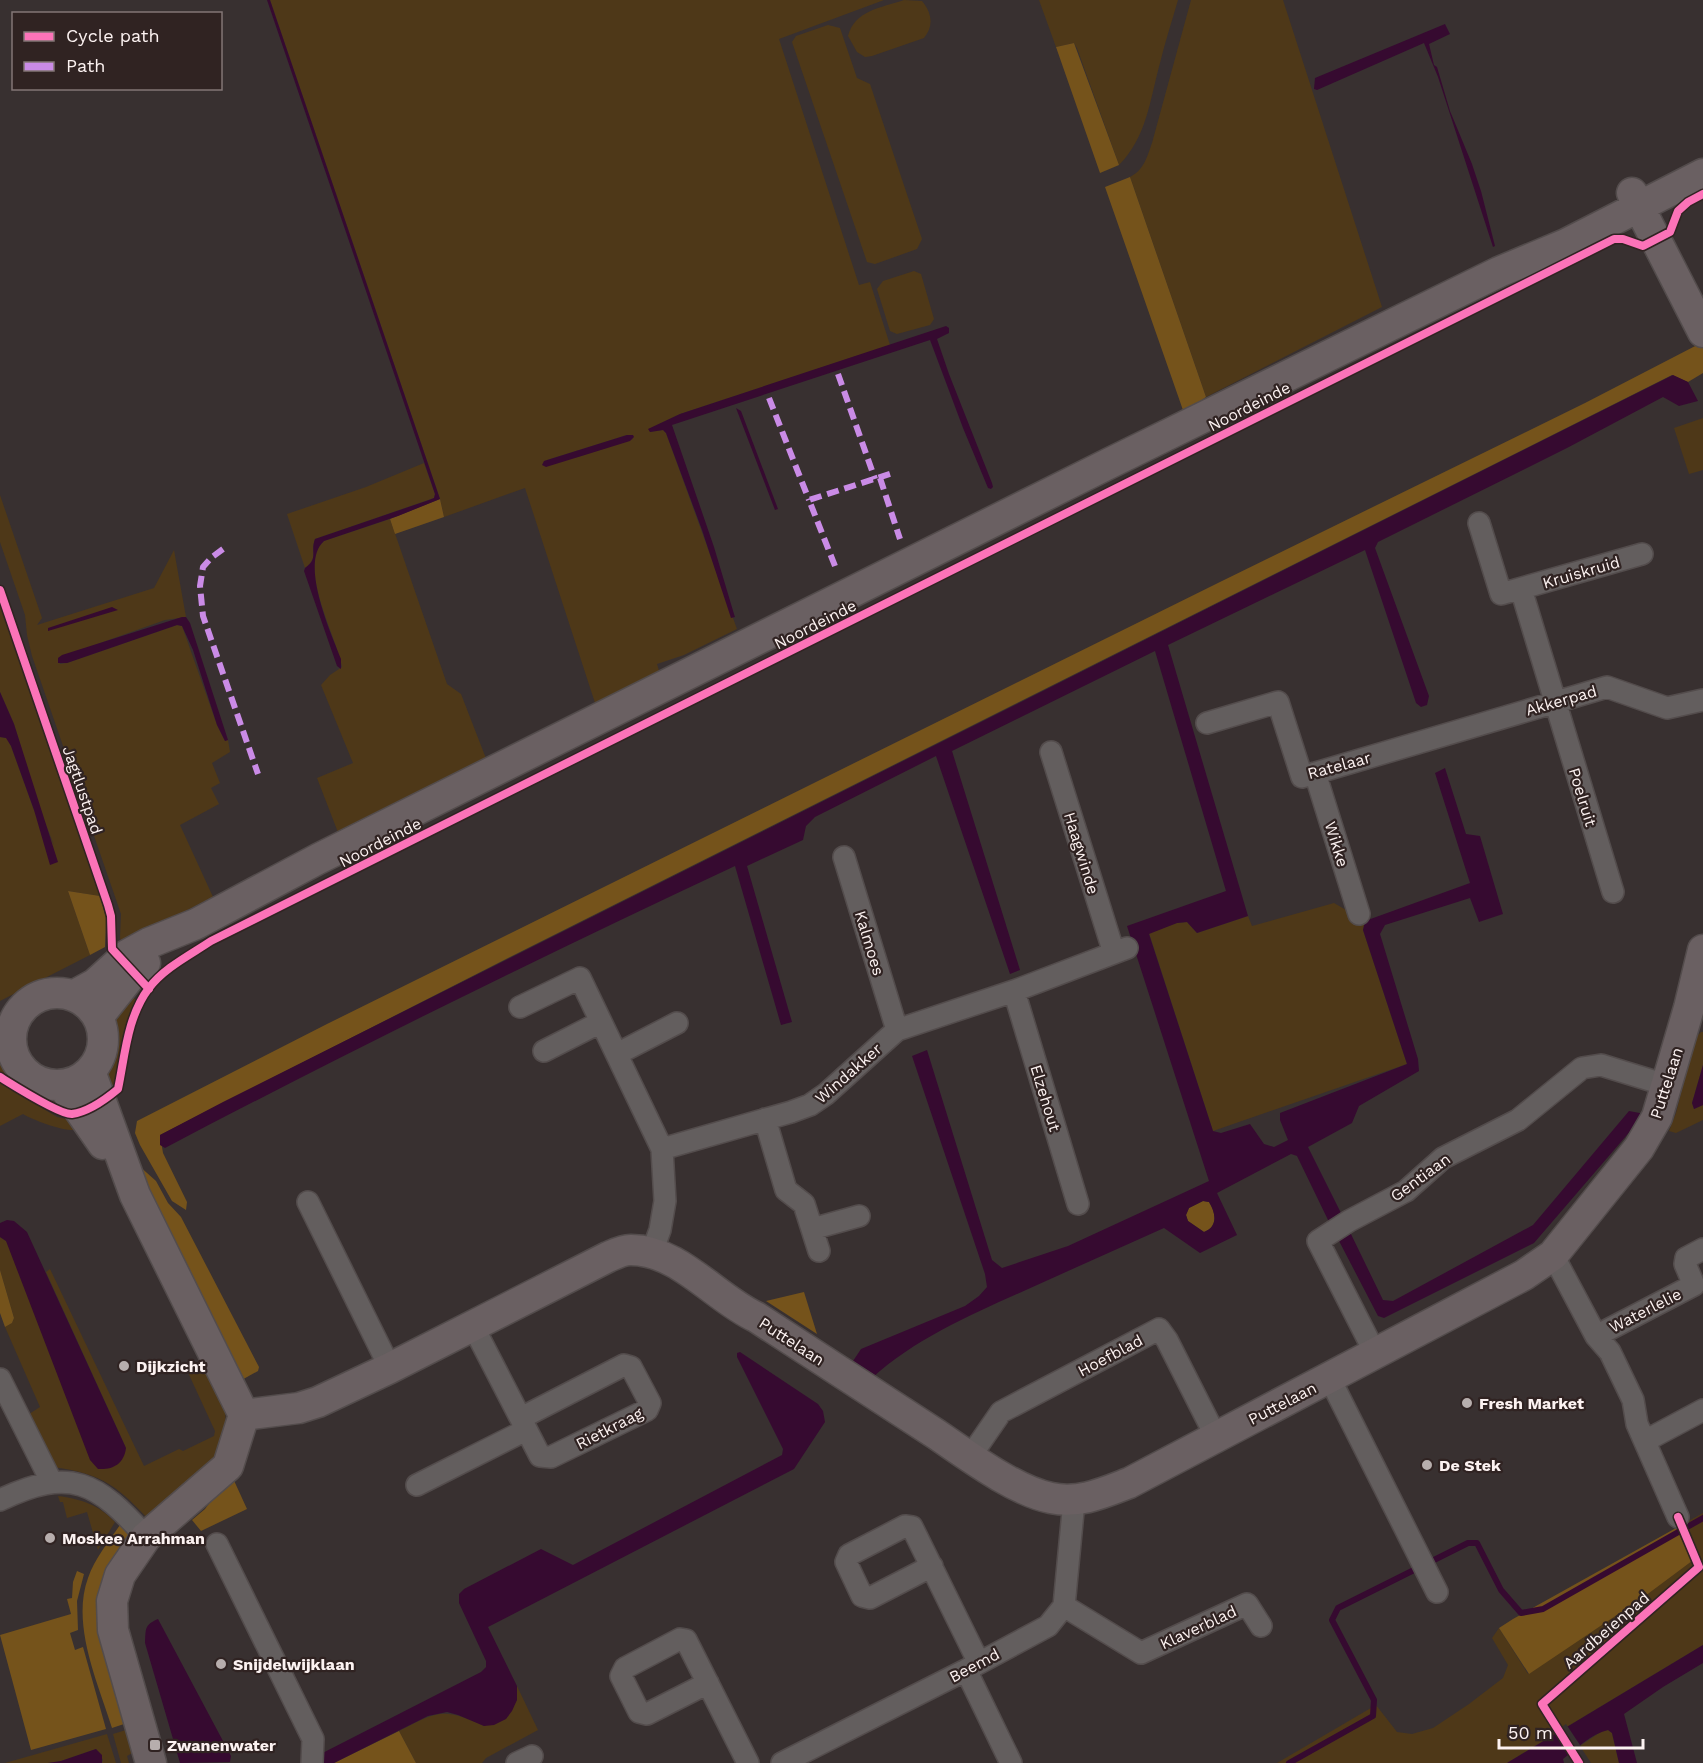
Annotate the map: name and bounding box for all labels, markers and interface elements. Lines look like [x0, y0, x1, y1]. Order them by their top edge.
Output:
legend [12, 12, 222, 90]
text: Cycle path [66, 25, 160, 46]
text: Path [66, 55, 106, 76]
street label: Noordeinde [1205, 378, 1294, 435]
street label: Kruiskruid [1540, 552, 1622, 593]
street label: Noordeinde [771, 596, 860, 653]
street label: Akkerpad [1523, 681, 1599, 720]
street label: Jagtlustpad [59, 744, 106, 837]
street label: Ratelaar [1305, 748, 1373, 783]
street label: Poelruit [1565, 765, 1601, 829]
street label: Haagwinde [1060, 810, 1103, 897]
street label: Noordeinde [336, 814, 425, 871]
street label: Wikke [1321, 819, 1352, 869]
street label: Kalmoes [851, 908, 888, 978]
street label: Windakker [811, 1039, 886, 1108]
street label: Puttelaan [1646, 1045, 1687, 1121]
street label: Elzehout [1026, 1062, 1065, 1134]
street label: Gentiaan [1387, 1149, 1454, 1206]
street label: Waterlelie [1606, 1284, 1684, 1337]
street label: Puttelaan [755, 1313, 828, 1370]
street label: Hoefblad [1075, 1330, 1146, 1380]
place label: Dijkzicht [136, 1357, 206, 1376]
marker: Dijkzicht [117, 1359, 131, 1373]
street label: Puttelaan [1245, 1378, 1320, 1429]
place label: Fresh Market [1479, 1394, 1584, 1413]
marker: Fresh Market [1460, 1396, 1474, 1410]
street label: Rietkraag [573, 1403, 646, 1453]
place label: De Stek [1439, 1456, 1501, 1475]
marker: De Stek [1420, 1458, 1434, 1472]
place label: Moskee Arrahman [62, 1529, 205, 1548]
marker: Moskee Arrahman [43, 1531, 57, 1545]
street label: Aardbeienpad [1559, 1588, 1653, 1673]
street label: Klaverblad [1157, 1601, 1240, 1653]
street label: Beemd [946, 1644, 1003, 1687]
place label: Snijdelwijklaan [233, 1655, 355, 1674]
marker: Snijdelwijklaan [214, 1657, 228, 1671]
scale bar [1499, 1712, 1643, 1750]
text: 50 m [1508, 1722, 1553, 1743]
place label: Zwanenwater [167, 1736, 276, 1755]
marker: Zwanenwater [148, 1738, 162, 1752]

